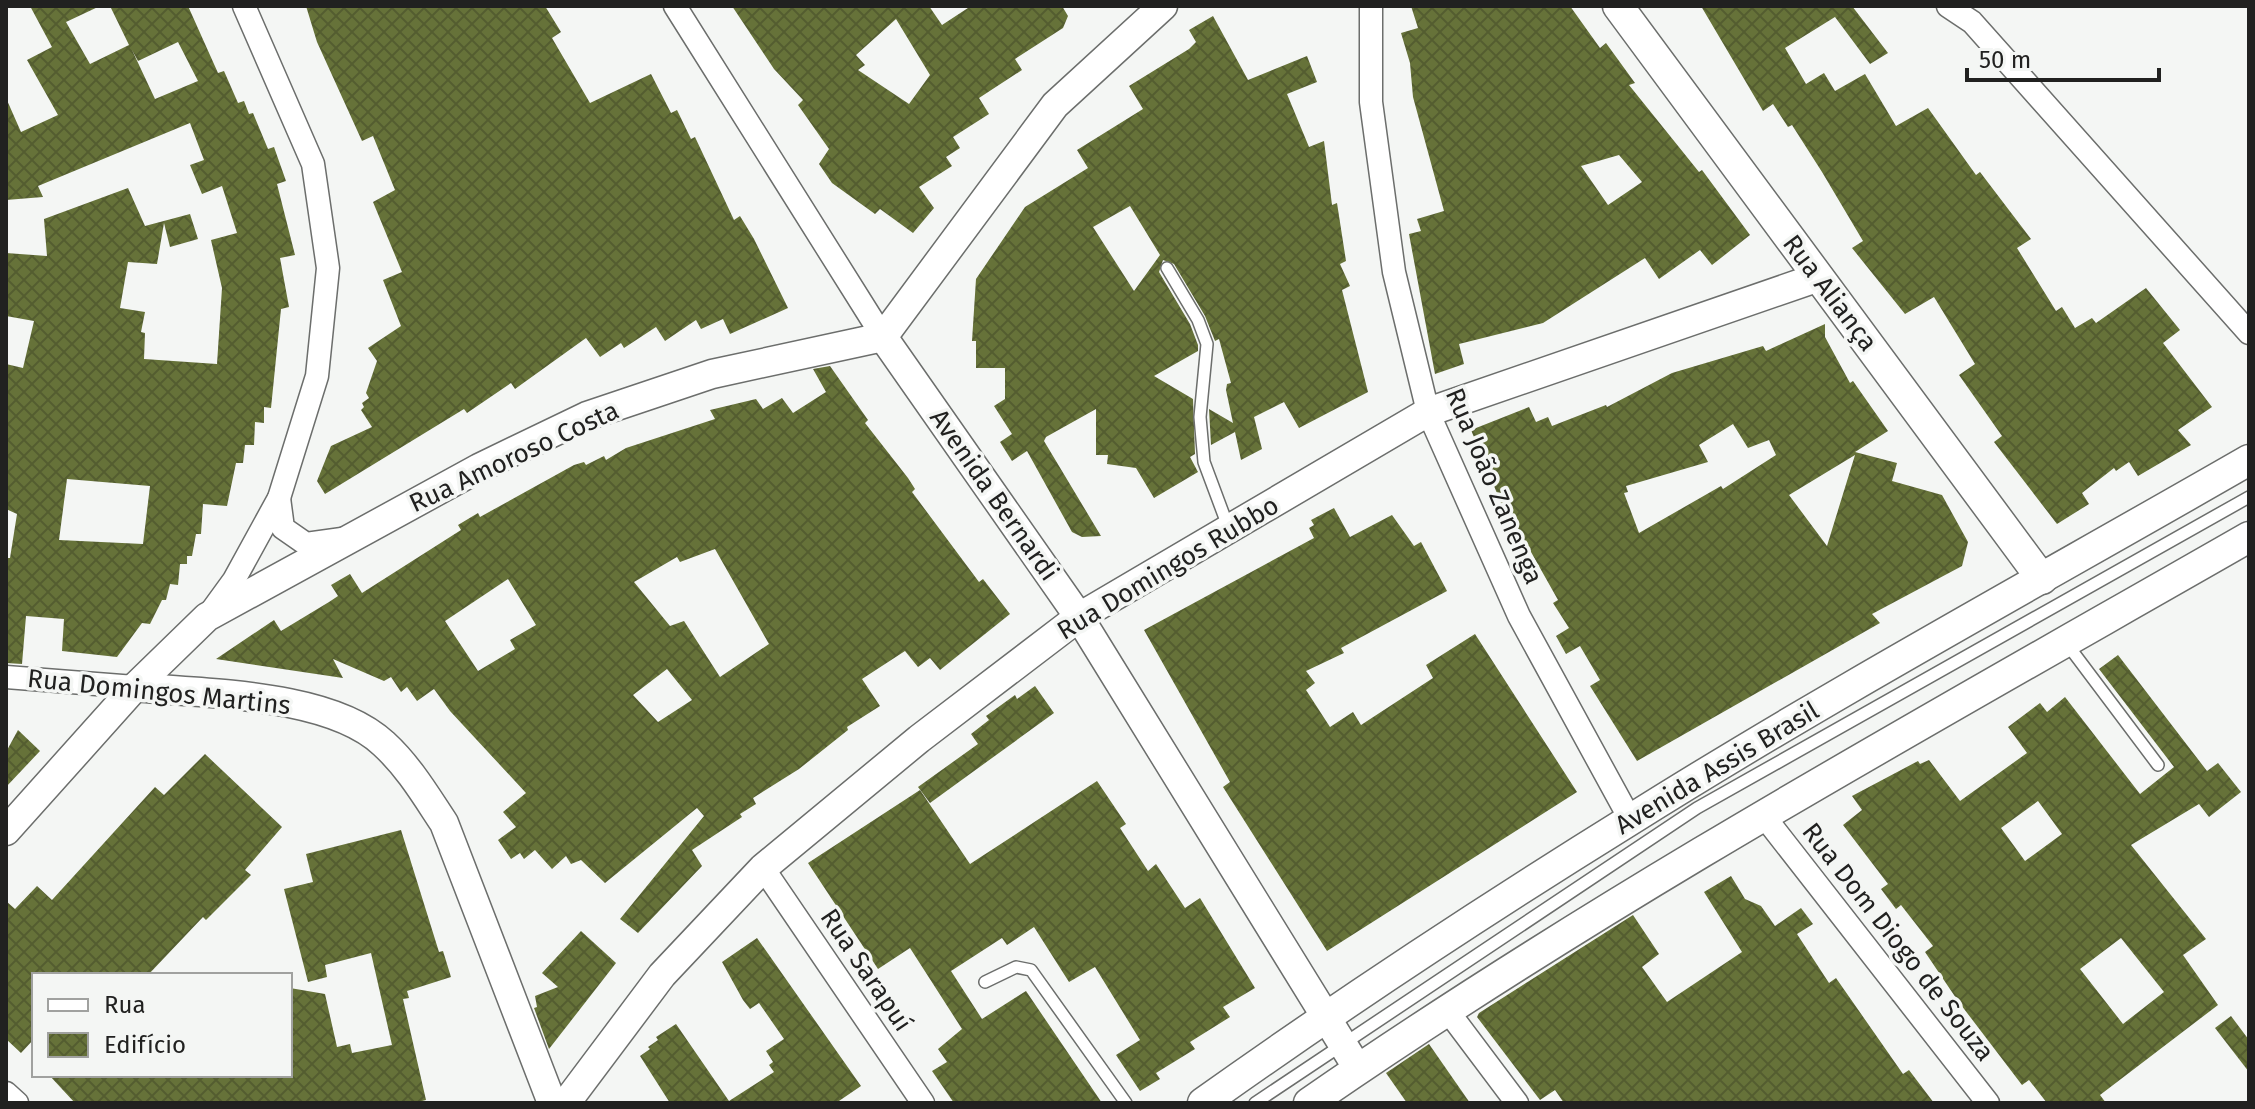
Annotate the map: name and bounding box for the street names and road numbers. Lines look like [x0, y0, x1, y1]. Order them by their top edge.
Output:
street label: Rua Aliança [1776, 229, 1884, 357]
street label: Rua João Zanenga [1439, 383, 1549, 589]
street label: Rua Amoroso Costa [404, 395, 624, 519]
street label: Avenida Bernardi [923, 403, 1065, 587]
street label: Rua Domingos Rubbo [1052, 490, 1284, 646]
street label: Rua Domingos Martins [26, 663, 292, 721]
street label: Avenida Assis Brasil [1610, 695, 1825, 841]
street label: Rua Dom Diogo de Souza [1795, 817, 2001, 1067]
street label: Rua Sarapuí [814, 903, 918, 1037]

